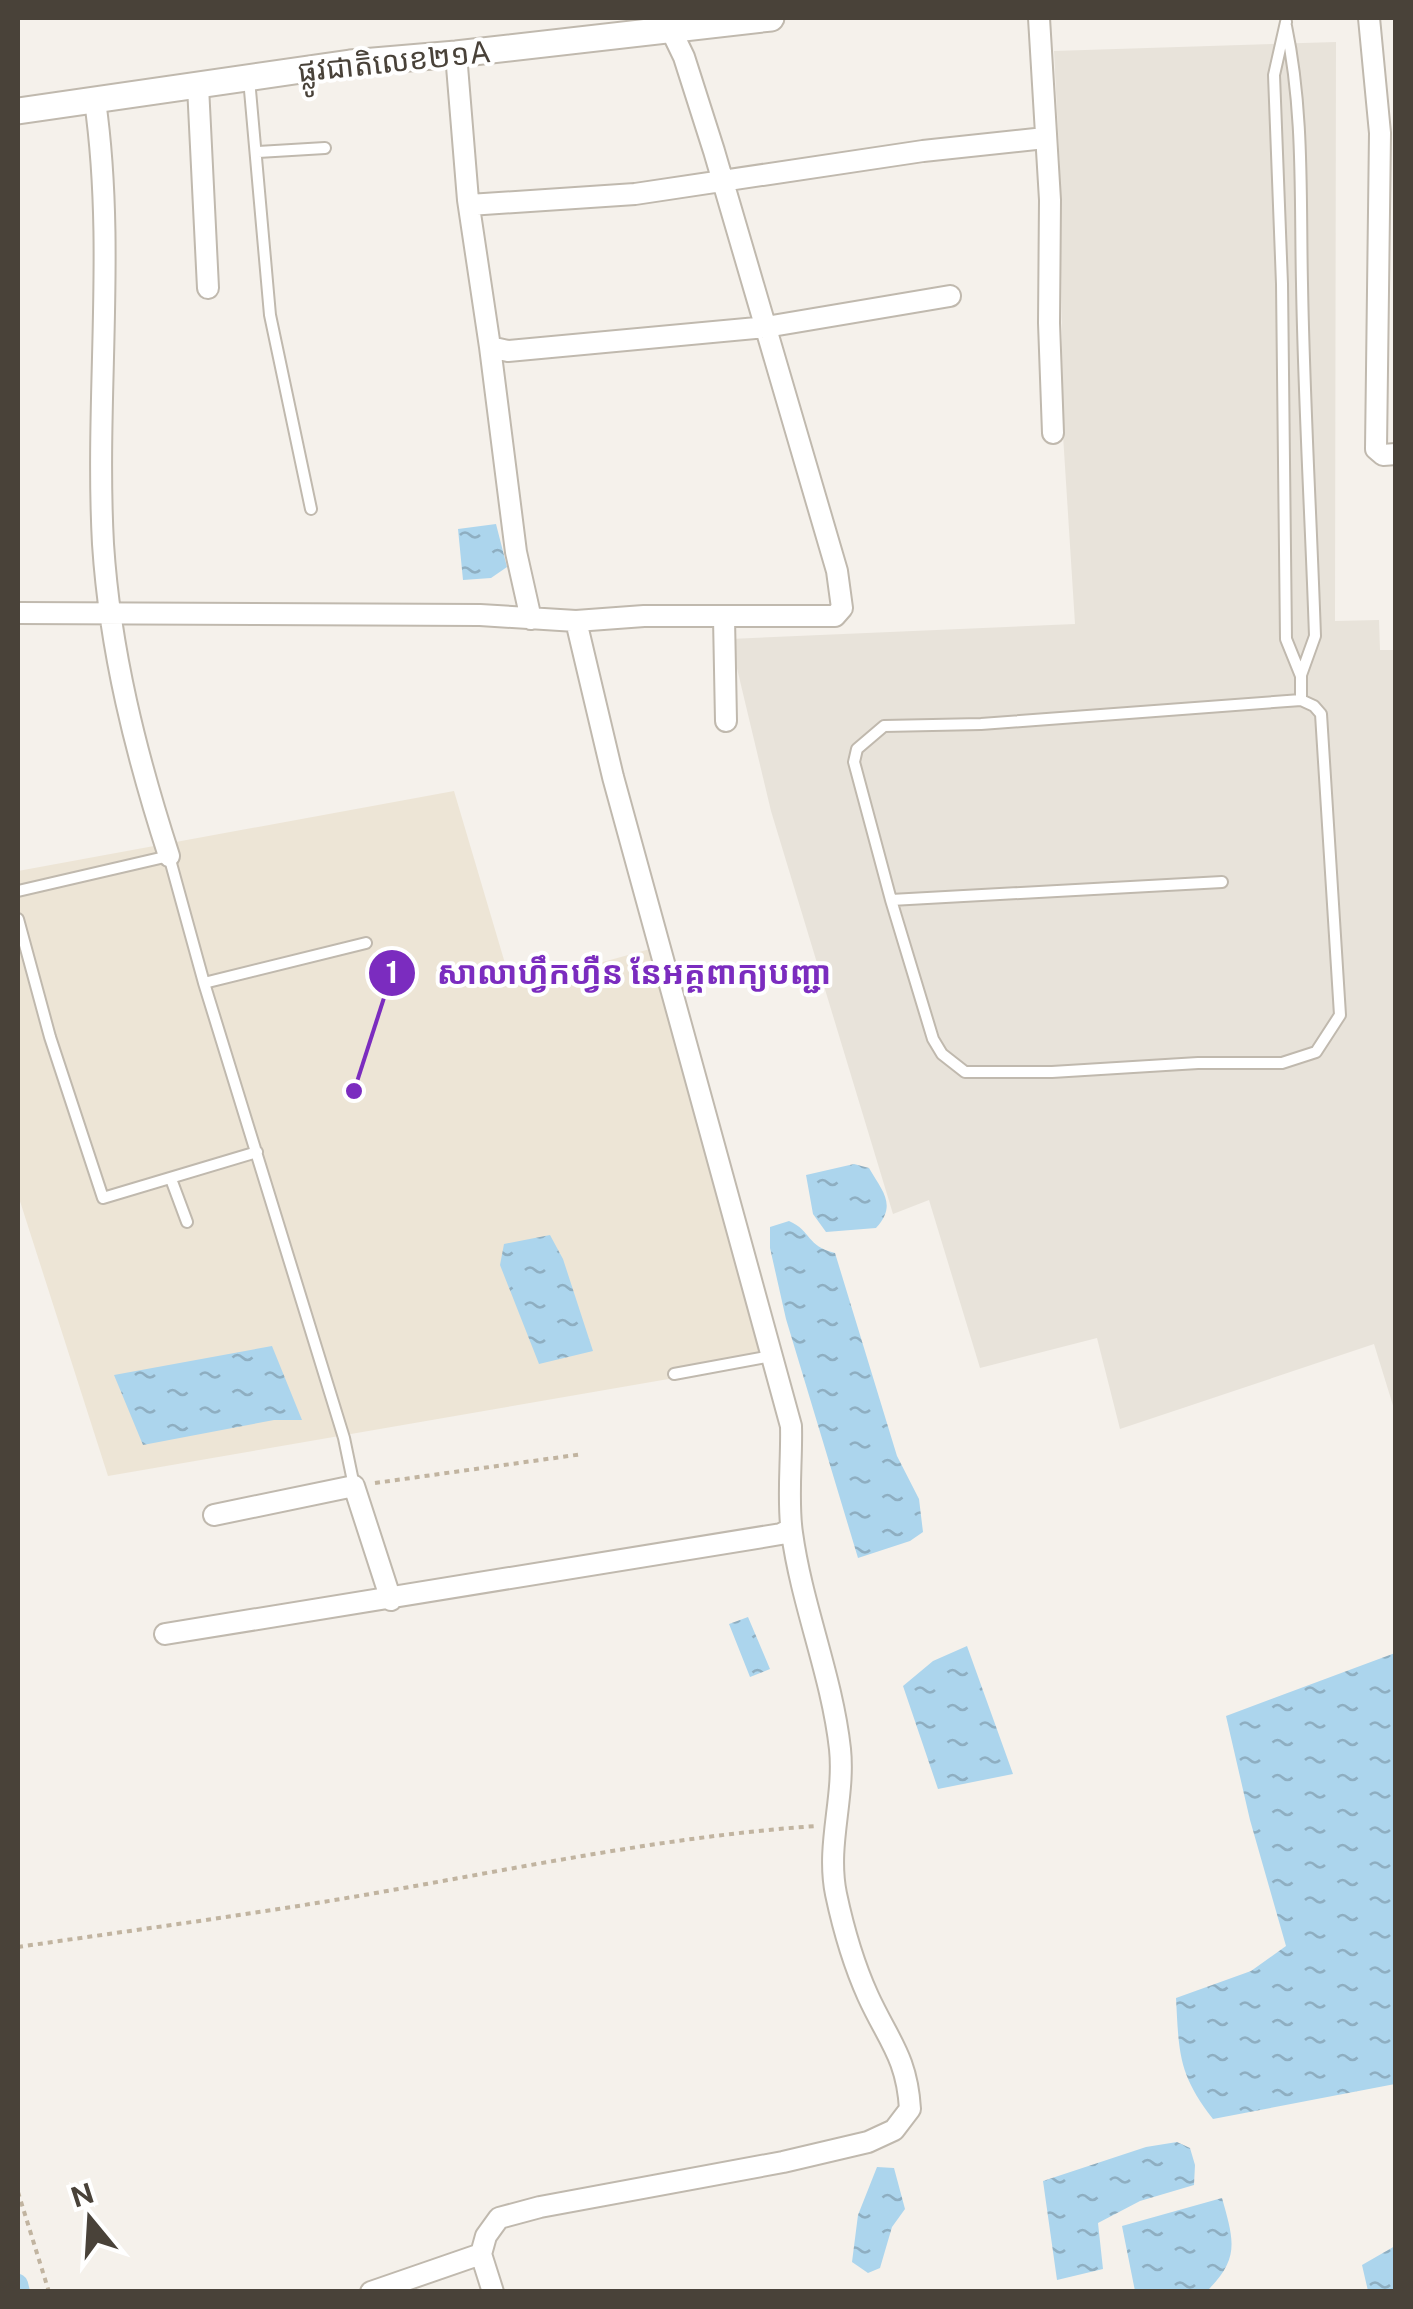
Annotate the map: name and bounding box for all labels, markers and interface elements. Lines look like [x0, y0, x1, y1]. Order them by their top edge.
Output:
street label: ផ្លូវជាតិលេខ២១A [296, 33, 493, 98]
callout: សាលាហ្វឹកហ្វឺន នែអគ្គពាក្យបញ្ជា [367, 942, 851, 1004]
text: 1 [386, 954, 398, 990]
text: សាលាហ្វឹកហ្វឺន នែអគ្គពាក្យបញ្ជា [437, 954, 831, 994]
north arrow [40, 2169, 140, 2269]
text: N [67, 2176, 98, 2214]

